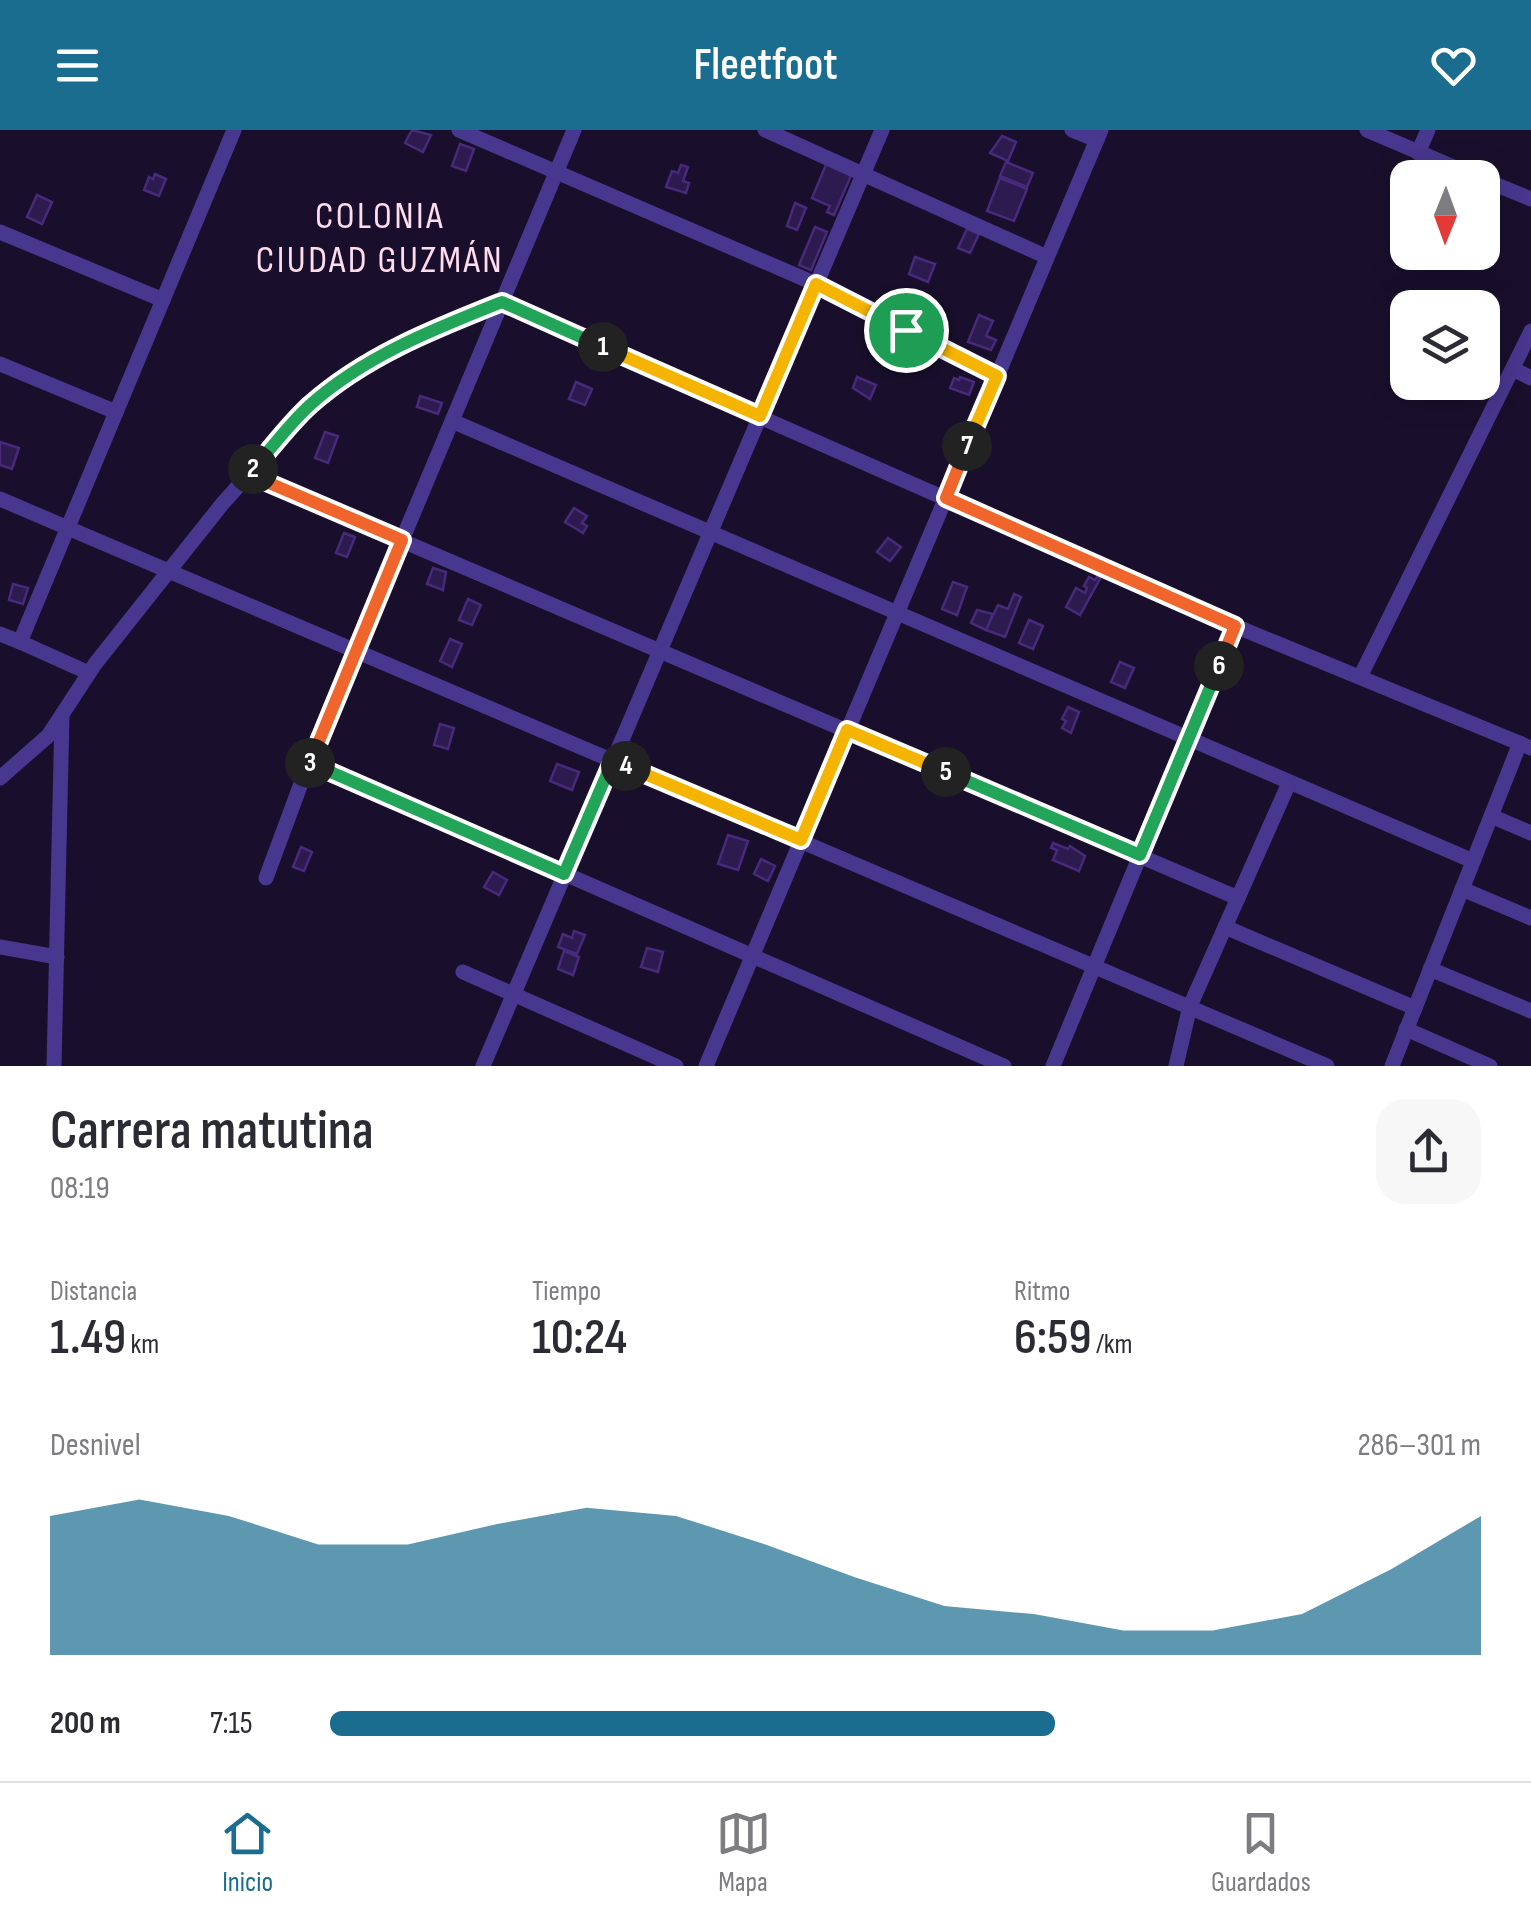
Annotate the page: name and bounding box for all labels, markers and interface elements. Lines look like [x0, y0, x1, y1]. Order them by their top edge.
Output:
icon: menu [50, 38, 105, 93]
text: Fleetfoot [693, 38, 838, 93]
icon: heart [1426, 38, 1481, 93]
north arrow [1390, 160, 1500, 270]
map controls [1390, 160, 1500, 400]
district label: COLONIA CIUDAD GUZMÁN [256, 194, 504, 283]
pin [864, 288, 949, 373]
button: layers [1390, 290, 1500, 400]
icon: arrive [879, 303, 934, 358]
pin: 1 [578, 322, 628, 372]
text: 1 [598, 330, 608, 363]
pin: 7 [942, 421, 992, 471]
text: 7 [961, 429, 973, 462]
pin: 2 [228, 444, 278, 494]
text: 2 [247, 452, 259, 485]
pin: 6 [1194, 641, 1244, 691]
text: 6 [1212, 649, 1226, 682]
pin: 3 [285, 738, 335, 788]
pin: 4 [601, 741, 651, 791]
text: 3 [304, 746, 316, 779]
pin: 5 [921, 747, 971, 797]
text: 4 [619, 749, 633, 782]
text: 5 [940, 755, 952, 788]
text: Carrera matutina [50, 1098, 374, 1165]
button: share [1376, 1099, 1481, 1204]
text: 08:19 [50, 1169, 110, 1208]
text: Distancia [50, 1275, 137, 1308]
text: Tiempo [532, 1275, 601, 1308]
text: Ritmo [1014, 1275, 1070, 1308]
text: 1.49 [50, 1308, 126, 1368]
text: 10:24 [532, 1308, 627, 1368]
text: 6:59 [1014, 1308, 1092, 1368]
text: km [126, 1328, 159, 1361]
text: /km [1092, 1328, 1132, 1361]
text: Desnivel [50, 1426, 141, 1465]
text: 286–301 m [1357, 1426, 1481, 1465]
text: 200 m [50, 1704, 121, 1743]
text: 7:15 [210, 1704, 253, 1743]
tab: Inicio [220, 1806, 275, 1899]
tab: Mapa [716, 1806, 771, 1899]
tab: Guardados [1211, 1806, 1311, 1899]

